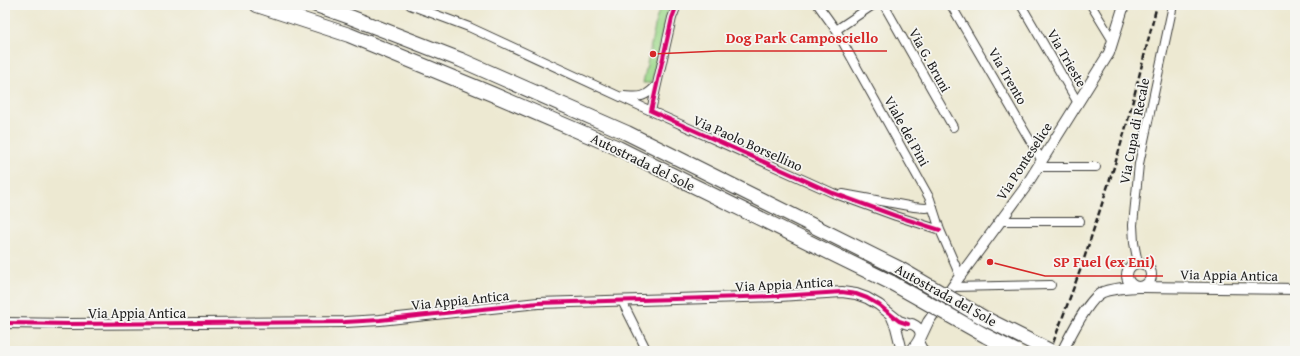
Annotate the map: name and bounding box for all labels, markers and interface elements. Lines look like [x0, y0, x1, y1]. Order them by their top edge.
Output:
callout: Dog Park Camposciello [718, 24, 887, 51]
street label: Via G. Bruni [904, 24, 956, 96]
street label: Via Trieste [1042, 25, 1092, 91]
text: Dog Park Camposciello [726, 27, 878, 48]
street label: Via Trento [984, 44, 1032, 108]
street label: Via Cupa di Recale [1114, 76, 1154, 186]
street label: Viale dei Pini [879, 92, 935, 170]
street label: Via Paolo Borsellino [690, 110, 806, 176]
street label: Via Ponteselice [991, 118, 1057, 204]
street label: Autostrada del Sole [588, 128, 699, 196]
callout: SP Fuel (ex Eni) [1045, 249, 1163, 276]
text: SP Fuel (ex Eni) [1053, 251, 1155, 272]
street label: Autostrada del Sole [891, 259, 1001, 331]
street label: Via Appia Antica [1180, 264, 1279, 286]
street label: Via Appia Antica [735, 271, 834, 297]
street label: Via Appia Antica [410, 285, 510, 315]
street label: Via Appia Antica [88, 303, 186, 323]

